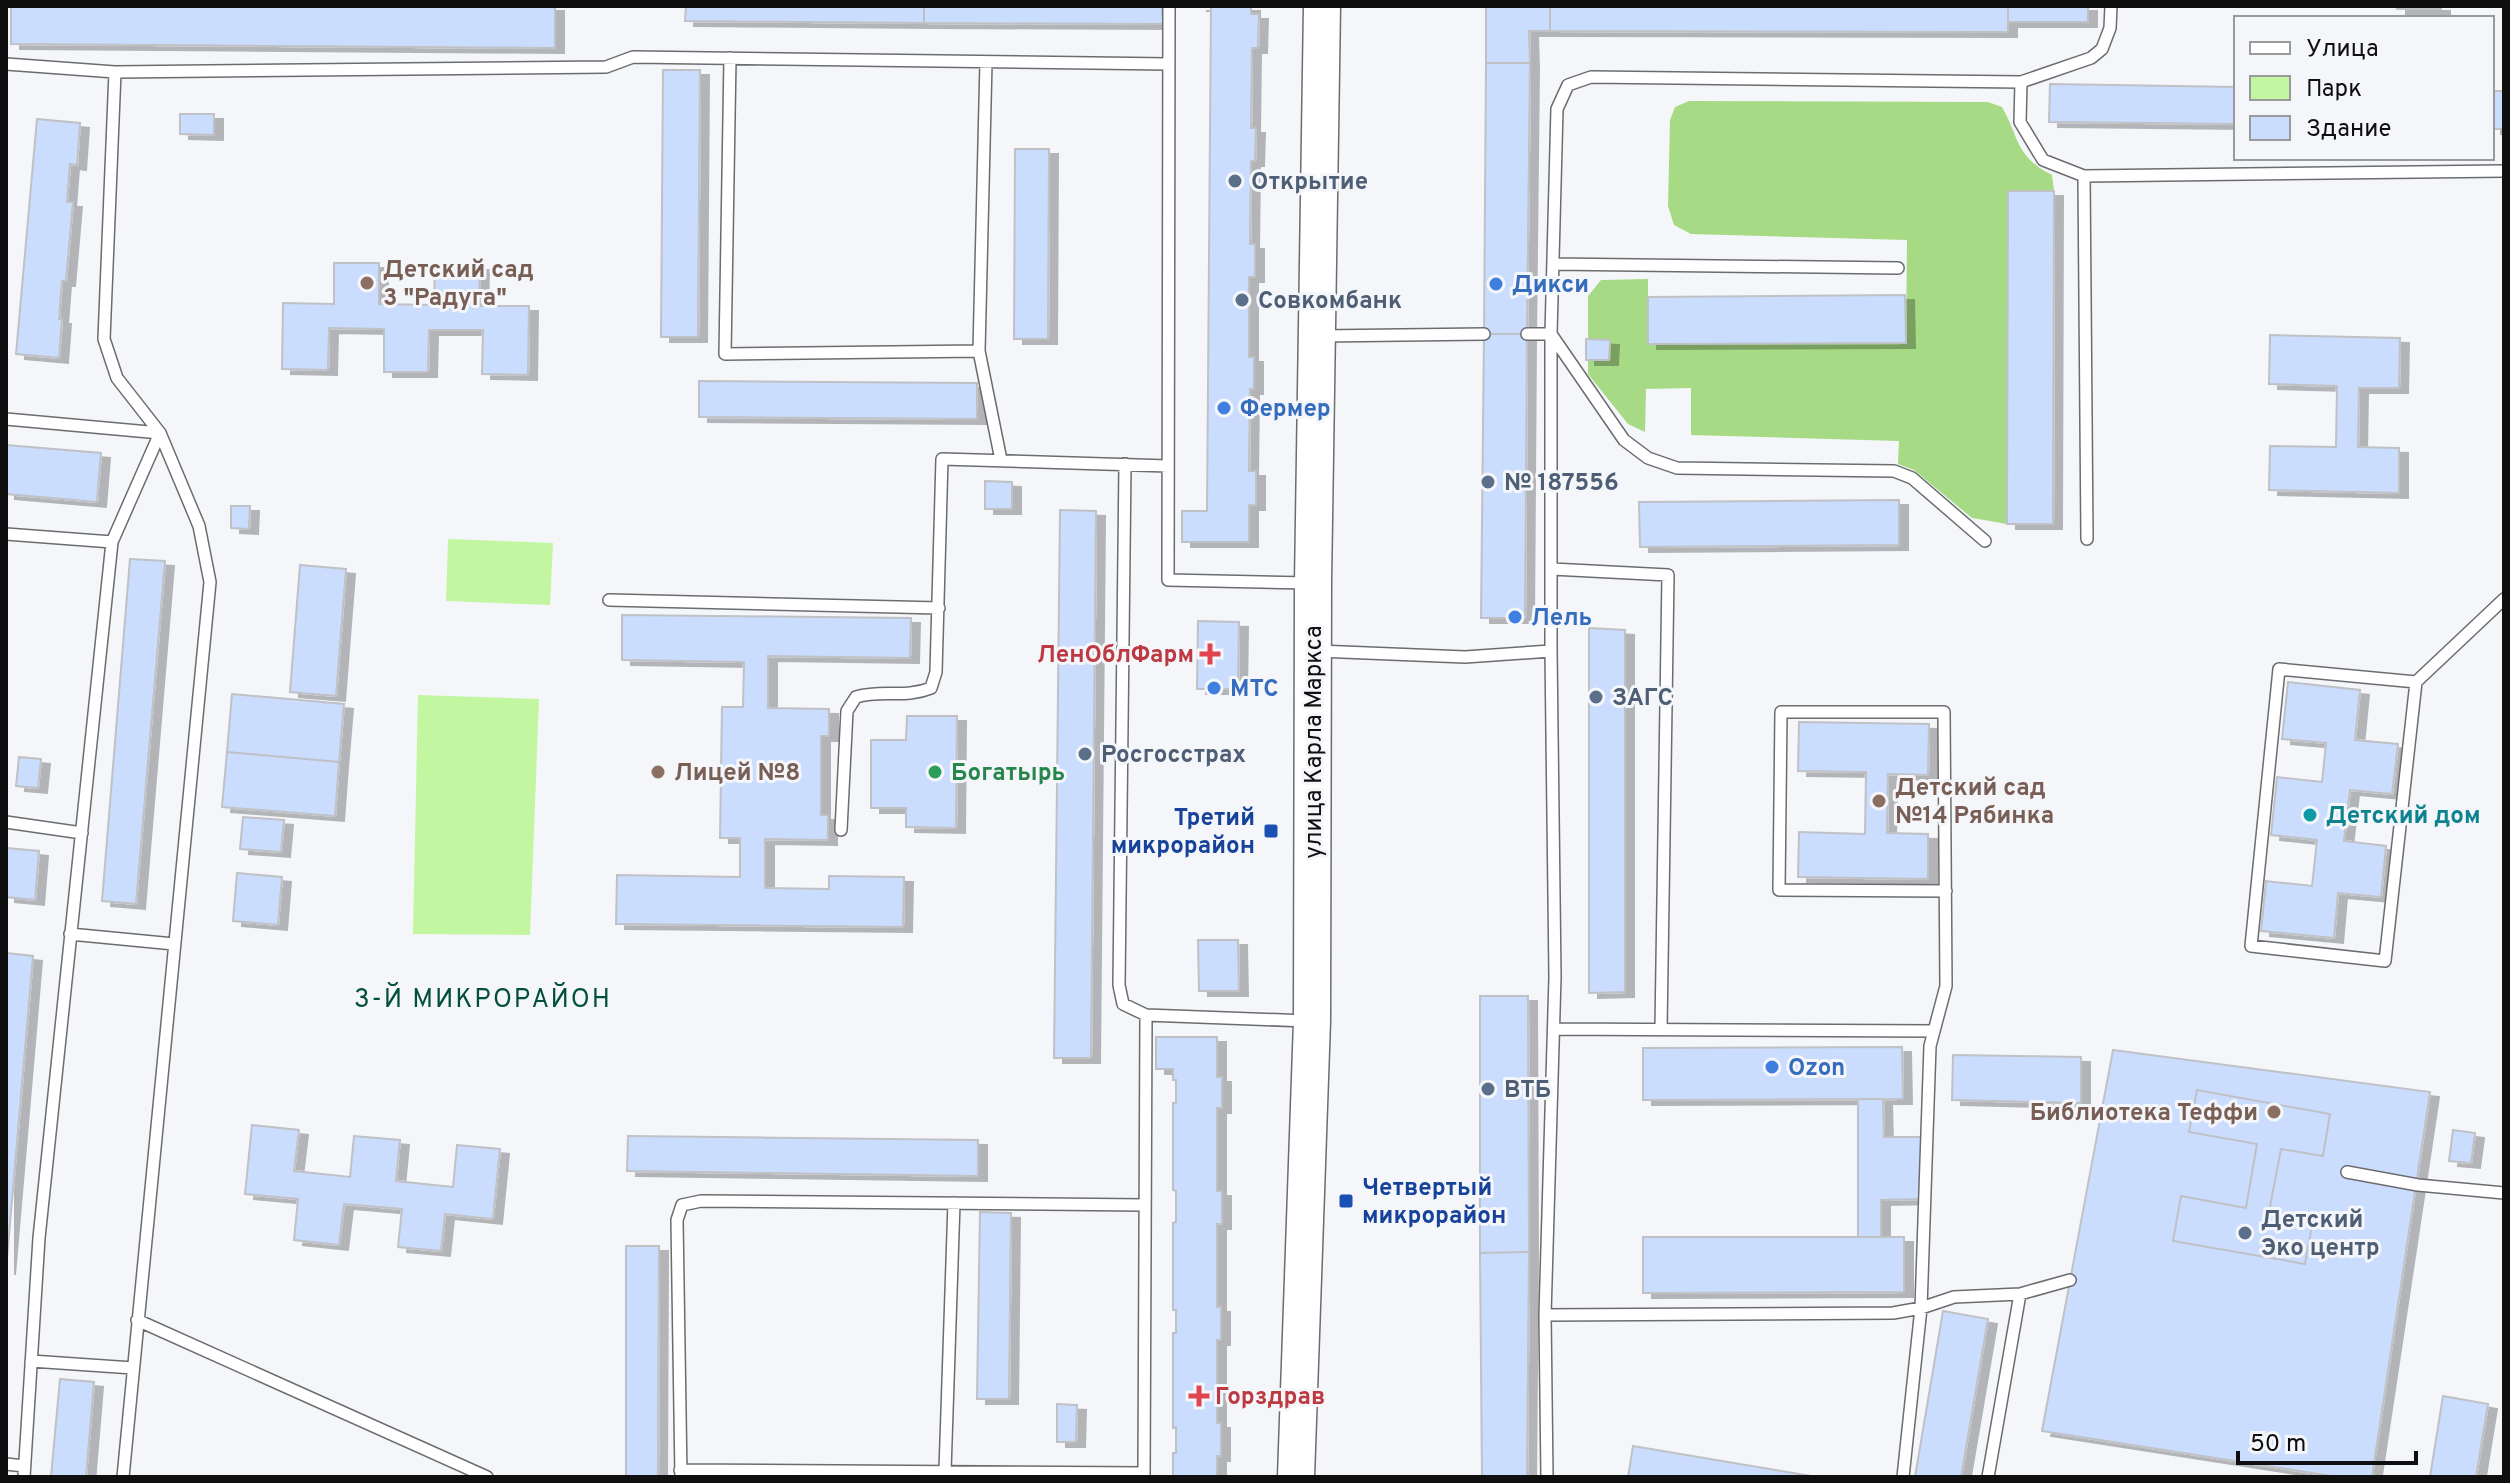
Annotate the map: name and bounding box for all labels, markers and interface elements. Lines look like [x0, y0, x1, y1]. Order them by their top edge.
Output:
legend [2234, 16, 2494, 160]
text: Улица [2306, 35, 2379, 65]
text: Парк [2306, 75, 2362, 105]
text: Здание [2306, 115, 2392, 145]
place label: Открытие [1251, 168, 1368, 198]
marker: Открытие [1226, 172, 1244, 190]
place label: Детский сад 3 "Радуга" [383, 256, 534, 314]
place label: Дикси [1512, 271, 1589, 301]
marker: Детский сад 3 "Радуга" [358, 274, 376, 292]
marker: Дикси [1487, 275, 1505, 293]
place label: Совкомбанк [1258, 287, 1402, 317]
marker: Совкомбанк [1233, 291, 1251, 309]
place label: Фермер [1240, 395, 1331, 425]
marker: Фермер [1215, 399, 1233, 417]
place label: № 187556 [1504, 469, 1619, 499]
marker: № 187556 [1479, 473, 1497, 491]
place label: Лель [1531, 604, 1592, 634]
marker: Лель [1506, 608, 1524, 626]
street label: улица Карла Маркса [1300, 625, 1330, 859]
place label: ЛенОблФарм [1037, 641, 1194, 671]
marker: ЛенОблФарм [1201, 645, 1219, 663]
place label: МТС [1230, 675, 1279, 705]
marker: МТС [1205, 679, 1223, 697]
place label: ЗАГС [1612, 684, 1673, 714]
marker: ЗАГС [1587, 688, 1605, 706]
place label: Росгосстрах [1101, 741, 1246, 771]
marker: Росгосстрах [1076, 745, 1094, 763]
place label: Лицей №8 [674, 759, 800, 789]
place label: Богатырь [951, 759, 1065, 789]
marker: Лицей №8 [649, 763, 667, 781]
marker: Богатырь [926, 763, 944, 781]
place label: Детский сад №14 Рябинка [1895, 774, 2054, 832]
marker: Детский сад №14 Рябинка [1870, 792, 1888, 810]
place label: Детский дом [2326, 802, 2481, 832]
place label: Третий микрорайон [1111, 804, 1255, 862]
marker: Детский дом [2301, 806, 2319, 824]
marker: Третий микрорайон [1262, 822, 1280, 840]
district label: 3-Й МИКРОРАЙОН [354, 982, 612, 1017]
place label: Ozon [1788, 1054, 1845, 1084]
marker: Ozon [1763, 1058, 1781, 1076]
place label: ВТБ [1504, 1076, 1551, 1106]
marker: ВТБ [1479, 1080, 1497, 1098]
place label: Библиотека Теффи [2030, 1099, 2258, 1129]
marker: Библиотека Теффи [2265, 1103, 2283, 1121]
place label: Четвертый микрорайон [1362, 1174, 1506, 1232]
marker: Четвертый микрорайон [1337, 1192, 1355, 1210]
place label: Детский Эко центр [2261, 1206, 2380, 1264]
marker: Детский Эко центр [2236, 1224, 2254, 1242]
place label: Горздрав [1215, 1383, 1325, 1413]
marker: Горздрав [1190, 1387, 1208, 1405]
scale bar [2238, 1415, 2416, 1465]
text: 50 m [2250, 1430, 2306, 1460]

